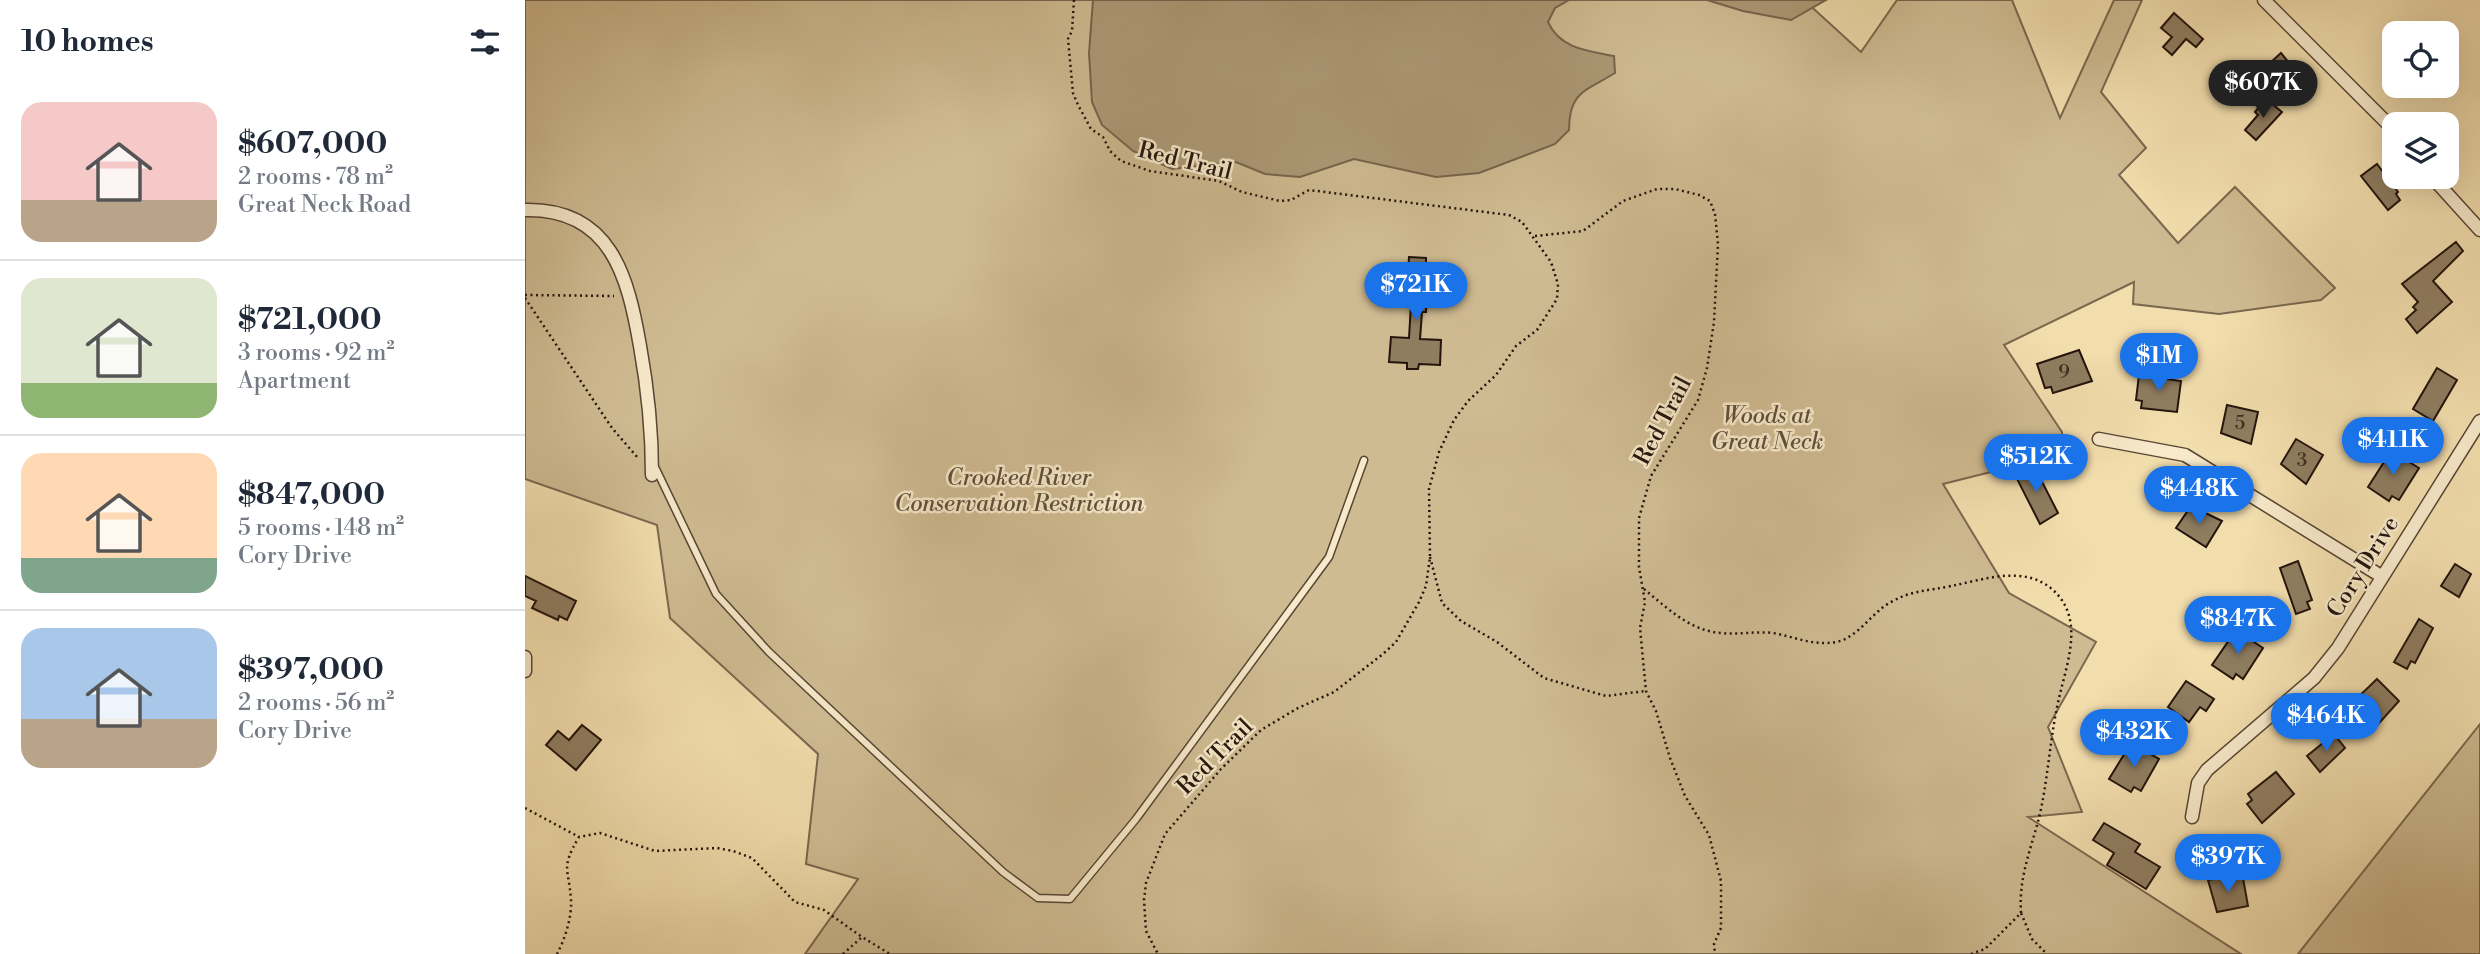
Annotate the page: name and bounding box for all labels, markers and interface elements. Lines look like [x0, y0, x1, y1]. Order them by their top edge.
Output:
map controls [2382, 21, 2459, 189]
button: locate [2382, 21, 2459, 98]
text: 10 homes [21, 23, 154, 61]
icon: filters [466, 23, 504, 61]
pin: $607K [2214, 60, 2312, 120]
text: $607K [2225, 69, 2301, 97]
button: layers [2382, 112, 2459, 189]
text: $607,000 [238, 125, 387, 163]
icon: home [77, 130, 161, 214]
street label: Red Trail [1135, 136, 1235, 186]
text: 2 rooms · 78 m² [238, 163, 393, 191]
text: Great Neck Road [238, 191, 411, 219]
pin: $721K [1367, 262, 1465, 322]
text: $721K [1380, 271, 1452, 299]
text: $721,000 [238, 301, 382, 339]
icon: home [77, 306, 161, 390]
pin: $1M [2125, 334, 2193, 393]
text: 3 rooms · 92 m² [238, 339, 394, 367]
text: $1M [2136, 342, 2182, 370]
house number: 9 [2058, 360, 2070, 384]
text: Apartment [238, 367, 351, 395]
street label: Red Trail [1628, 372, 1698, 470]
park label: Woods at Great Neck [1711, 402, 1823, 456]
house number: 5 [2235, 411, 2245, 435]
pin: $411K [2344, 418, 2442, 477]
text: $411K [2358, 426, 2428, 454]
pin: $512K [1987, 434, 2085, 494]
text: $512K [2000, 443, 2072, 471]
house number: 3 [2297, 448, 2307, 472]
park label: Crooked River Conservation Restriction [894, 464, 1145, 518]
pin: $448K [2150, 466, 2248, 526]
text: $448K [2160, 475, 2238, 503]
text: $847,000 [238, 476, 385, 514]
icon: home [77, 481, 161, 565]
street label: Cory Drive [2321, 511, 2405, 623]
text: 5 rooms · 148 m² [238, 514, 404, 542]
text: Cory Drive [238, 542, 352, 570]
pin: $847K [2189, 596, 2287, 656]
text: $847K [2200, 605, 2276, 633]
text: $397,000 [238, 651, 384, 689]
icon: home [77, 656, 161, 740]
text: 2 rooms · 56 m² [238, 689, 394, 717]
pin: $464K [2277, 694, 2375, 753]
text: $464K [2287, 702, 2365, 730]
pin: $432K [2085, 710, 2183, 769]
street label: Red Trail [1171, 713, 1259, 801]
text: Cory Drive [238, 717, 352, 745]
text: $432K [2096, 718, 2172, 746]
pin: $397K [2179, 834, 2277, 894]
text: $397K [2191, 843, 2265, 871]

